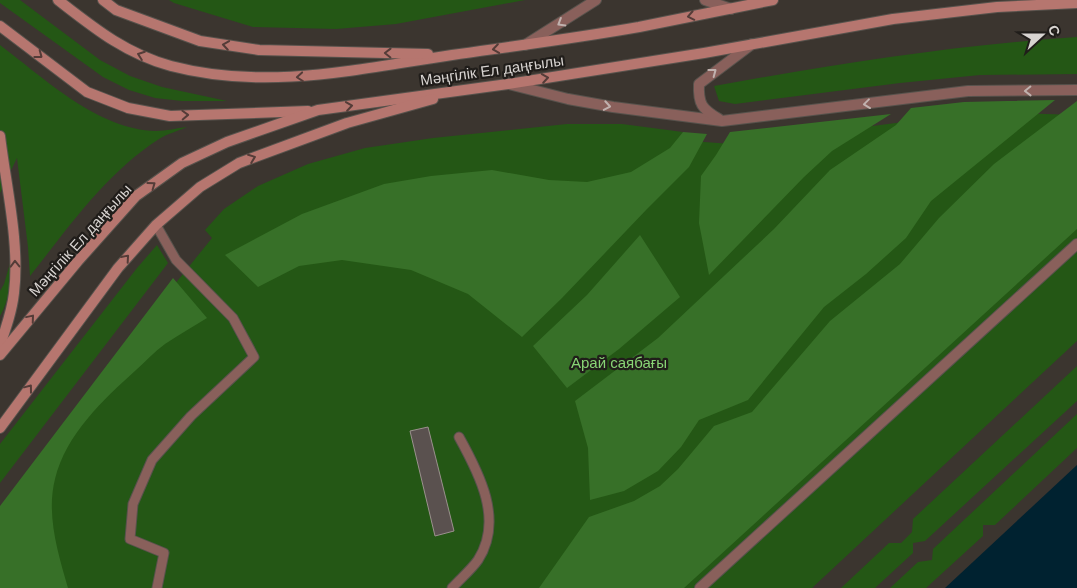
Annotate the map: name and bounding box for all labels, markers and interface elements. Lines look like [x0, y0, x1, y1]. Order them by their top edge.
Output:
north arrow [1017, 10, 1067, 60]
one-way arrow [686, 11, 695, 21]
one-way arrow [557, 17, 566, 27]
text: С [1045, 23, 1063, 38]
one-way arrow [221, 40, 230, 50]
one-way arrow [491, 43, 499, 54]
one-way arrow [383, 48, 391, 59]
one-way arrow [33, 49, 43, 58]
one-way arrow [137, 51, 146, 61]
street label: Мәңгілік Ел даңғылы [419, 52, 565, 88]
one-way arrow [707, 70, 716, 78]
one-way arrow [296, 71, 304, 82]
one-way arrow [541, 74, 549, 84]
one-way arrow [1024, 86, 1032, 96]
one-way arrow [862, 98, 870, 109]
one-way arrow [603, 100, 611, 110]
one-way arrow [346, 101, 354, 112]
one-way arrow [182, 110, 190, 121]
one-way arrow [247, 154, 256, 164]
street label: Мәңгілік Ел даңғылы [25, 180, 135, 300]
one-way arrow [146, 182, 156, 191]
one-way arrow [121, 255, 130, 264]
one-way arrow [10, 259, 20, 267]
one-way arrow [25, 314, 34, 323]
park label: Арай саябағы [571, 354, 667, 371]
one-way arrow [23, 384, 32, 394]

